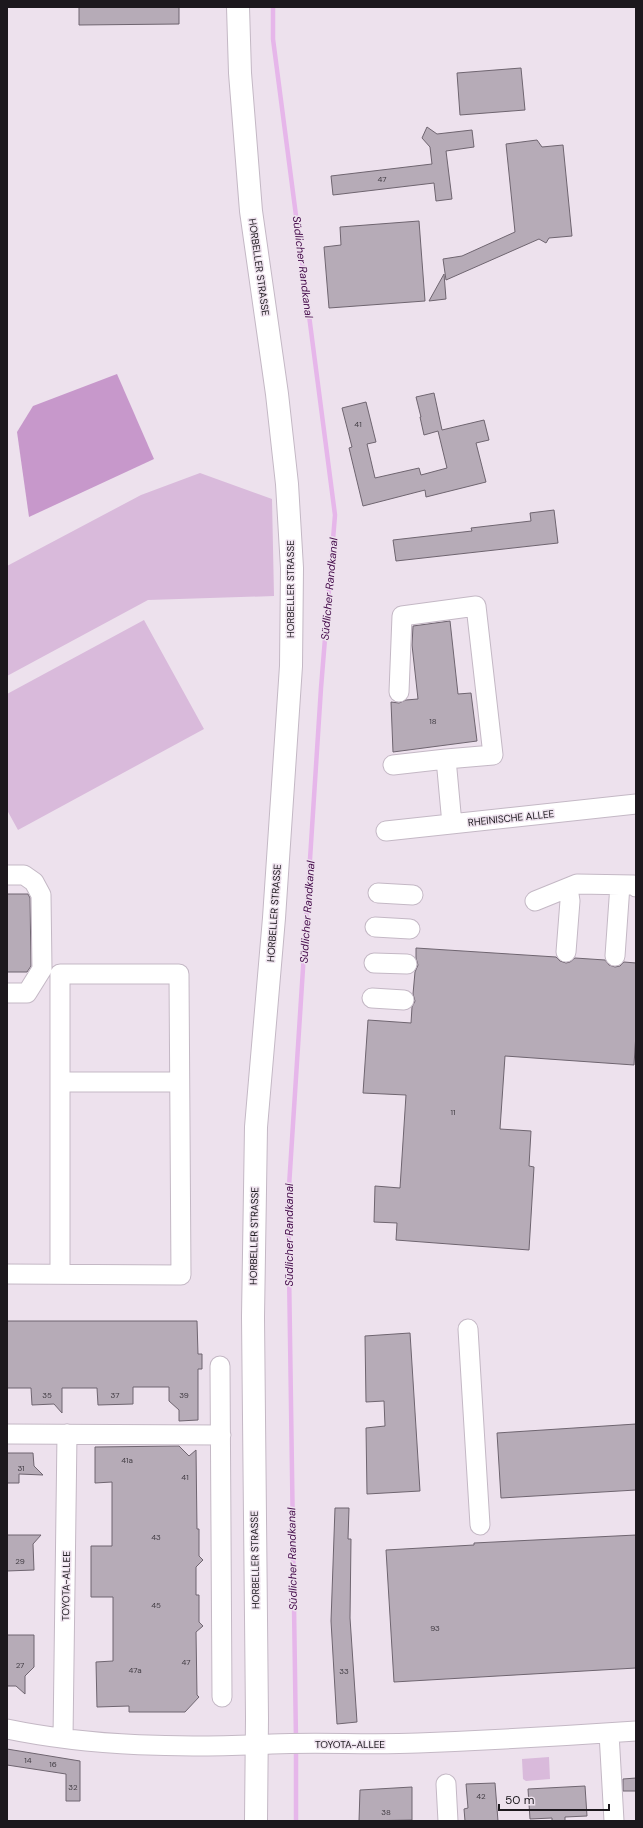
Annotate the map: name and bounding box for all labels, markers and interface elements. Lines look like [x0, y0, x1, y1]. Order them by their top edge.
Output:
house number: 47 [377, 174, 387, 184]
water label: Südlicher Randkanal [290, 215, 316, 319]
street label: HORBELLER STRASSE [246, 218, 272, 317]
house number: 41 [354, 419, 362, 429]
water label: Südlicher Randkanal [318, 537, 341, 641]
street label: HORBELLER STRASSE [284, 540, 297, 638]
house number: 18 [429, 716, 437, 726]
street label: RHEINISCHE ALLEE [467, 807, 555, 829]
water label: Südlicher Randkanal [296, 860, 318, 964]
street label: HORBELLER STRASSE [264, 863, 284, 962]
house number: 11 [451, 1107, 456, 1117]
water label: Südlicher Randkanal [282, 1183, 296, 1286]
street label: HORBELLER STRASSE [247, 1187, 261, 1285]
house number: 35 [42, 1390, 52, 1400]
house number: 37 [111, 1390, 119, 1400]
house number: 39 [179, 1390, 189, 1400]
house number: 41a [121, 1455, 133, 1465]
house number: 31 [17, 1463, 25, 1473]
house number: 41 [181, 1472, 189, 1482]
water label: Südlicher Randkanal [284, 1507, 300, 1611]
street label: HORBELLER STRASSE [248, 1511, 262, 1609]
house number: 43 [151, 1532, 161, 1542]
street label: TOYOTA-ALLEE [59, 1551, 73, 1621]
house number: 29 [15, 1556, 25, 1566]
house number: 45 [151, 1600, 161, 1610]
house number: 93 [430, 1623, 440, 1633]
house number: 47 [181, 1657, 191, 1667]
house number: 27 [16, 1660, 24, 1670]
house number: 47a [128, 1665, 142, 1675]
house number: 33 [339, 1666, 349, 1676]
street label: TOYOTA-ALLEE [315, 1738, 385, 1751]
house number: 14 [24, 1755, 32, 1765]
house number: 16 [49, 1759, 57, 1769]
house number: 32 [68, 1782, 78, 1792]
scale bar [499, 1786, 609, 1812]
house number: 42 [476, 1791, 486, 1801]
text: 50 m [505, 1792, 534, 1808]
house number: 38 [381, 1807, 391, 1817]

